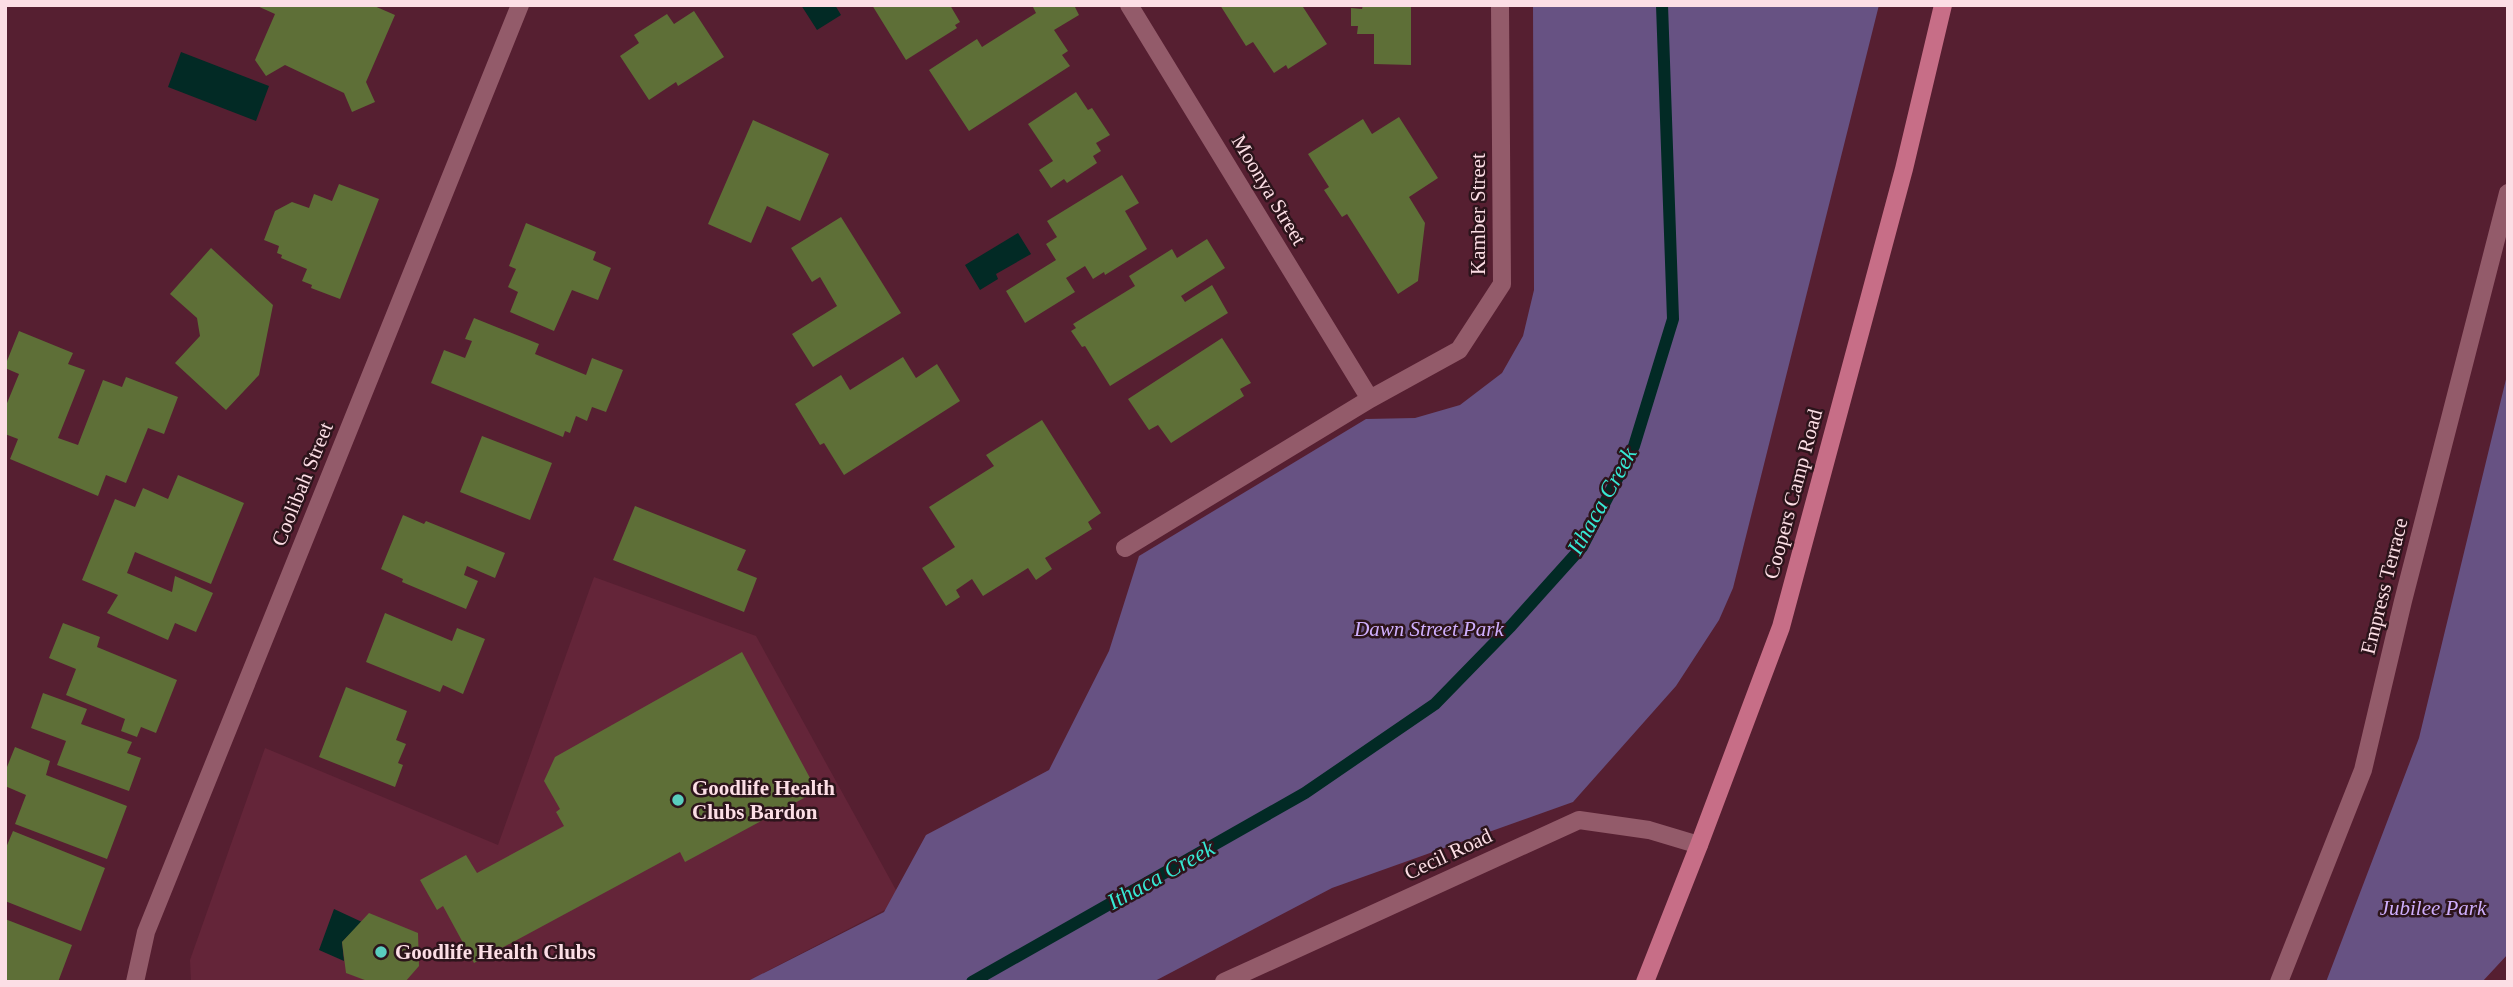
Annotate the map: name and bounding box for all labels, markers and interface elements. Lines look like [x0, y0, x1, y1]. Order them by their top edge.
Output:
street label: Moonya Street [1227, 131, 1311, 250]
street label: Kamber Street [1466, 153, 1490, 275]
street label: Coopers Camp Road [1759, 406, 1827, 582]
street label: Coolibah Street [266, 419, 338, 549]
water label: Ithaca Creek [1562, 442, 1642, 560]
street label: Empress Terrace [2355, 515, 2413, 657]
park label: Dawn Street Park [1353, 617, 1505, 641]
place label: Goodlife Health Clubs Bardon [692, 776, 835, 824]
marker: Goodlife Health Clubs Bardon [670, 792, 686, 808]
street label: Cecil Road [1400, 823, 1496, 885]
water label: Ithaca Creek [1102, 835, 1220, 915]
park label: Jubilee Park [2380, 896, 2487, 920]
place label: Goodlife Health Clubs [395, 940, 596, 964]
marker: Goodlife Health Clubs [373, 944, 389, 960]

